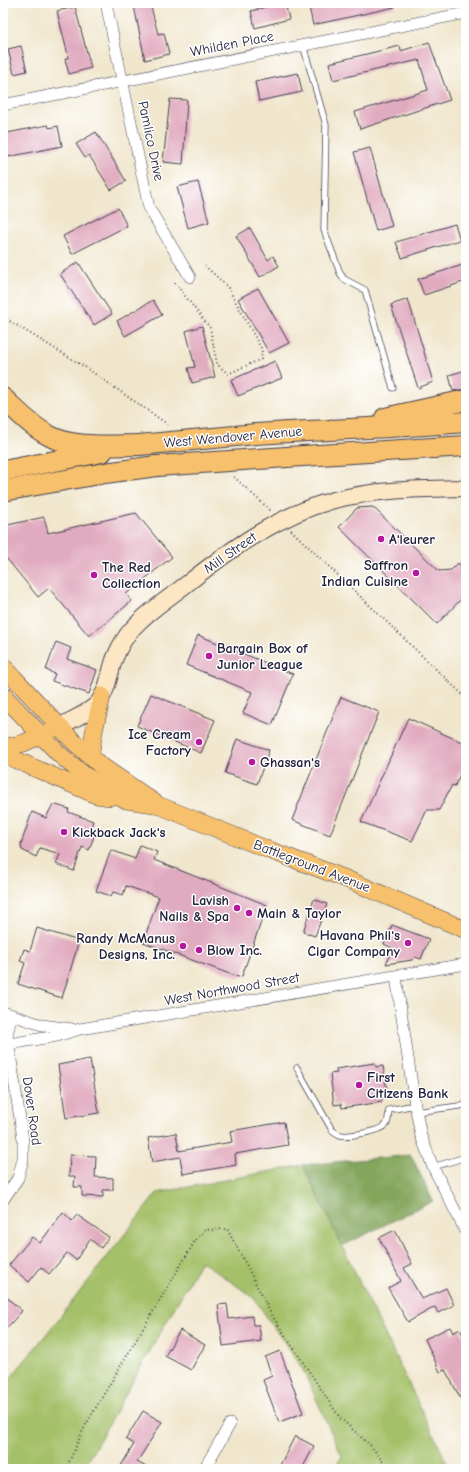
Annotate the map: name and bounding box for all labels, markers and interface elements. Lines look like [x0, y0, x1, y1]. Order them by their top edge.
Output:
street label: Whilden Place [189, 28, 275, 60]
street label: Pamlico Drive [134, 99, 168, 183]
street label: West Wendover Avenue [163, 422, 303, 452]
street label: Mill Street [200, 528, 261, 577]
place label: A'leurer [389, 531, 435, 548]
marker: A'leurer [376, 534, 386, 544]
place label: Saffron Indian Cuisine [321, 557, 408, 590]
place label: The Red Collection [102, 559, 161, 592]
marker: Saffron Indian Cuisine [411, 568, 421, 578]
marker: The Red Collection [89, 570, 99, 580]
place label: Bargain Box of Junior League [217, 640, 308, 673]
marker: Bargain Box of Junior League [204, 651, 214, 661]
place label: Ice Cream Factory [128, 726, 192, 759]
marker: Ice Cream Factory [194, 737, 204, 747]
place label: Ghassan's [260, 754, 320, 771]
marker: Ghassan's [247, 757, 257, 767]
place label: Kickback Jack's [72, 824, 166, 841]
marker: Kickback Jack's [59, 827, 69, 837]
street label: Battleground Avenue [251, 836, 373, 896]
place label: Lavish Nails & Spa [159, 892, 229, 925]
marker: Lavish Nails & Spa [232, 903, 242, 913]
place label: Main & Taylor [257, 905, 341, 922]
marker: Main & Taylor [244, 908, 254, 918]
place label: Havana Phil's Cigar Company [308, 927, 401, 960]
place label: Randy McManus Designs, Inc. [76, 930, 175, 963]
marker: Havana Phil's Cigar Company [403, 938, 413, 948]
marker: Randy McManus Designs, Inc. [178, 941, 188, 951]
place label: Blow Inc. [207, 942, 262, 959]
marker: Blow Inc. [194, 945, 204, 955]
street label: West Northwood Street [163, 969, 302, 1009]
place label: First Citizens Bank [367, 1069, 448, 1102]
street label: Dover Road [19, 1076, 45, 1146]
marker: First Citizens Bank [354, 1080, 364, 1090]

